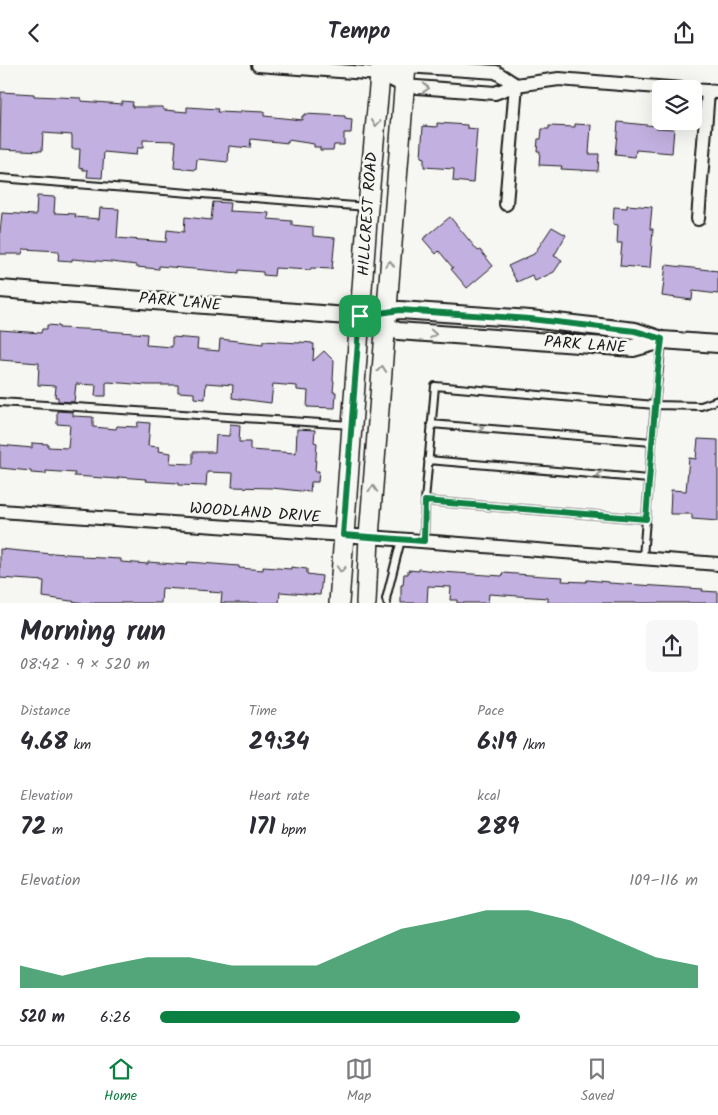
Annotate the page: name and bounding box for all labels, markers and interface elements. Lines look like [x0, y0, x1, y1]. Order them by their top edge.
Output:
text: Tempo [328, 15, 390, 50]
icon: back [20, 19, 48, 47]
icon: share [670, 19, 698, 47]
map controls [652, 80, 702, 130]
button: layers [652, 80, 702, 130]
one-way arrow [422, 83, 430, 94]
one-way arrow [370, 119, 381, 127]
street label: HILLCREST ROAD [351, 151, 385, 277]
one-way arrow [385, 259, 396, 267]
street label: PARK LANE [138, 286, 223, 318]
pin [339, 295, 381, 337]
icon: arrive [346, 302, 374, 330]
one-way arrow [430, 328, 438, 339]
street label: PARK LANE [543, 330, 628, 360]
one-way arrow [376, 365, 387, 373]
one-way arrow [476, 422, 484, 433]
one-way arrow [596, 470, 604, 481]
one-way arrow [367, 485, 378, 493]
street label: WOODLAND DRIVE [189, 496, 322, 530]
one-way arrow [336, 565, 347, 573]
text: Morning run [20, 610, 166, 655]
button: share [646, 620, 698, 672]
text: 08:42 · 9 × 520 m [20, 652, 150, 677]
text: Distance [20, 700, 70, 722]
text: Time [249, 700, 277, 722]
text: Pace [477, 700, 504, 722]
text: 4.68 [20, 722, 68, 762]
text: 29:34 [249, 722, 309, 762]
text: 6:19 [477, 722, 517, 762]
text: km [68, 734, 91, 756]
text: /km [517, 734, 546, 756]
text: Elevation [20, 785, 73, 807]
text: Heart rate [249, 785, 310, 807]
text: kcal [477, 785, 500, 807]
text: 72 [20, 807, 46, 847]
text: 171 [249, 807, 276, 847]
text: 289 [477, 807, 519, 847]
text: m [46, 819, 63, 841]
text: bpm [276, 819, 306, 841]
text: Elevation [20, 868, 81, 893]
text: 109–116 m [629, 868, 698, 893]
text: 520 m [20, 1005, 65, 1030]
text: 6:26 [100, 1005, 131, 1030]
tab: Home [104, 1055, 137, 1107]
tab: Map [345, 1055, 373, 1107]
tab: Saved [581, 1055, 614, 1107]

